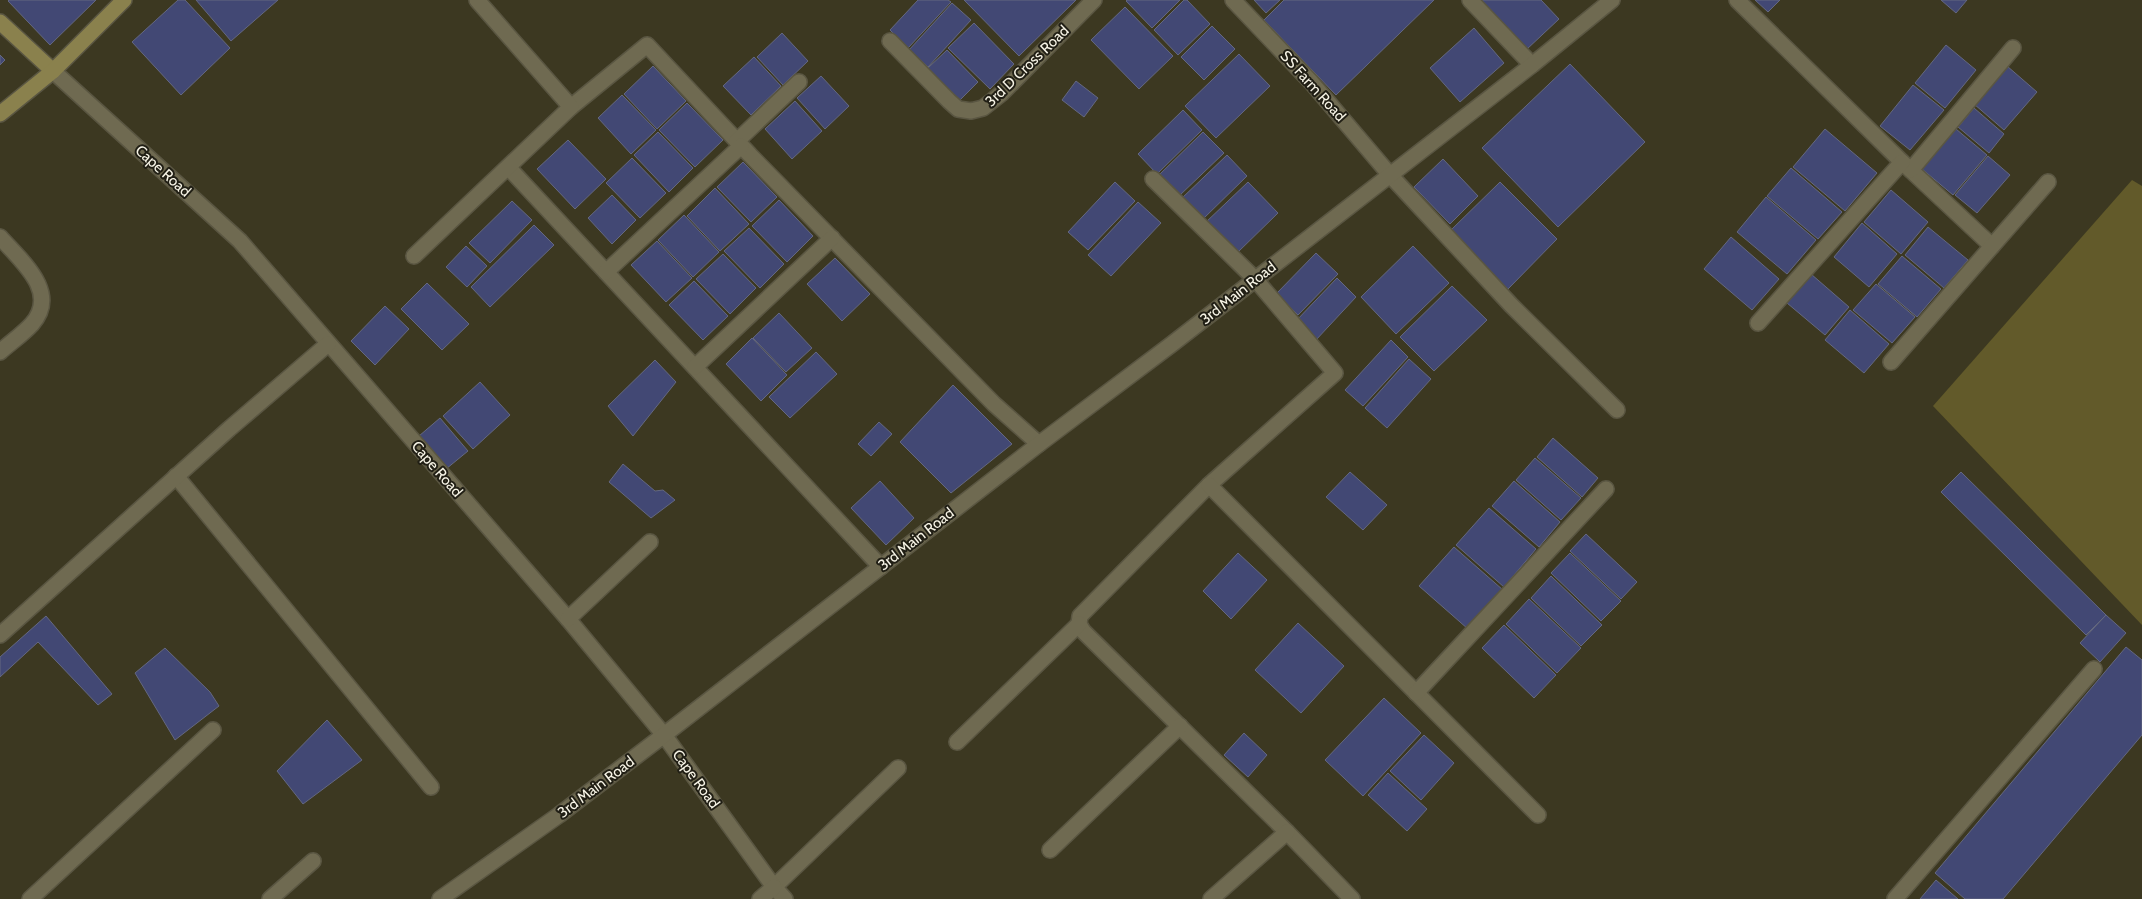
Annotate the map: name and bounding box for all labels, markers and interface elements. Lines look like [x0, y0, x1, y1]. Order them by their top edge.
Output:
street label: 3rd D Cross Road [982, 22, 1072, 110]
street label: SS Farm Road [1277, 47, 1349, 125]
street label: Cape Road [132, 141, 194, 201]
street label: 3rd Main Road [1197, 258, 1279, 328]
street label: Cape Road [408, 437, 466, 501]
street label: 3rd Main Road [875, 504, 957, 574]
street label: Cape Road [669, 746, 723, 812]
street label: 3rd Main Road [554, 752, 638, 822]

